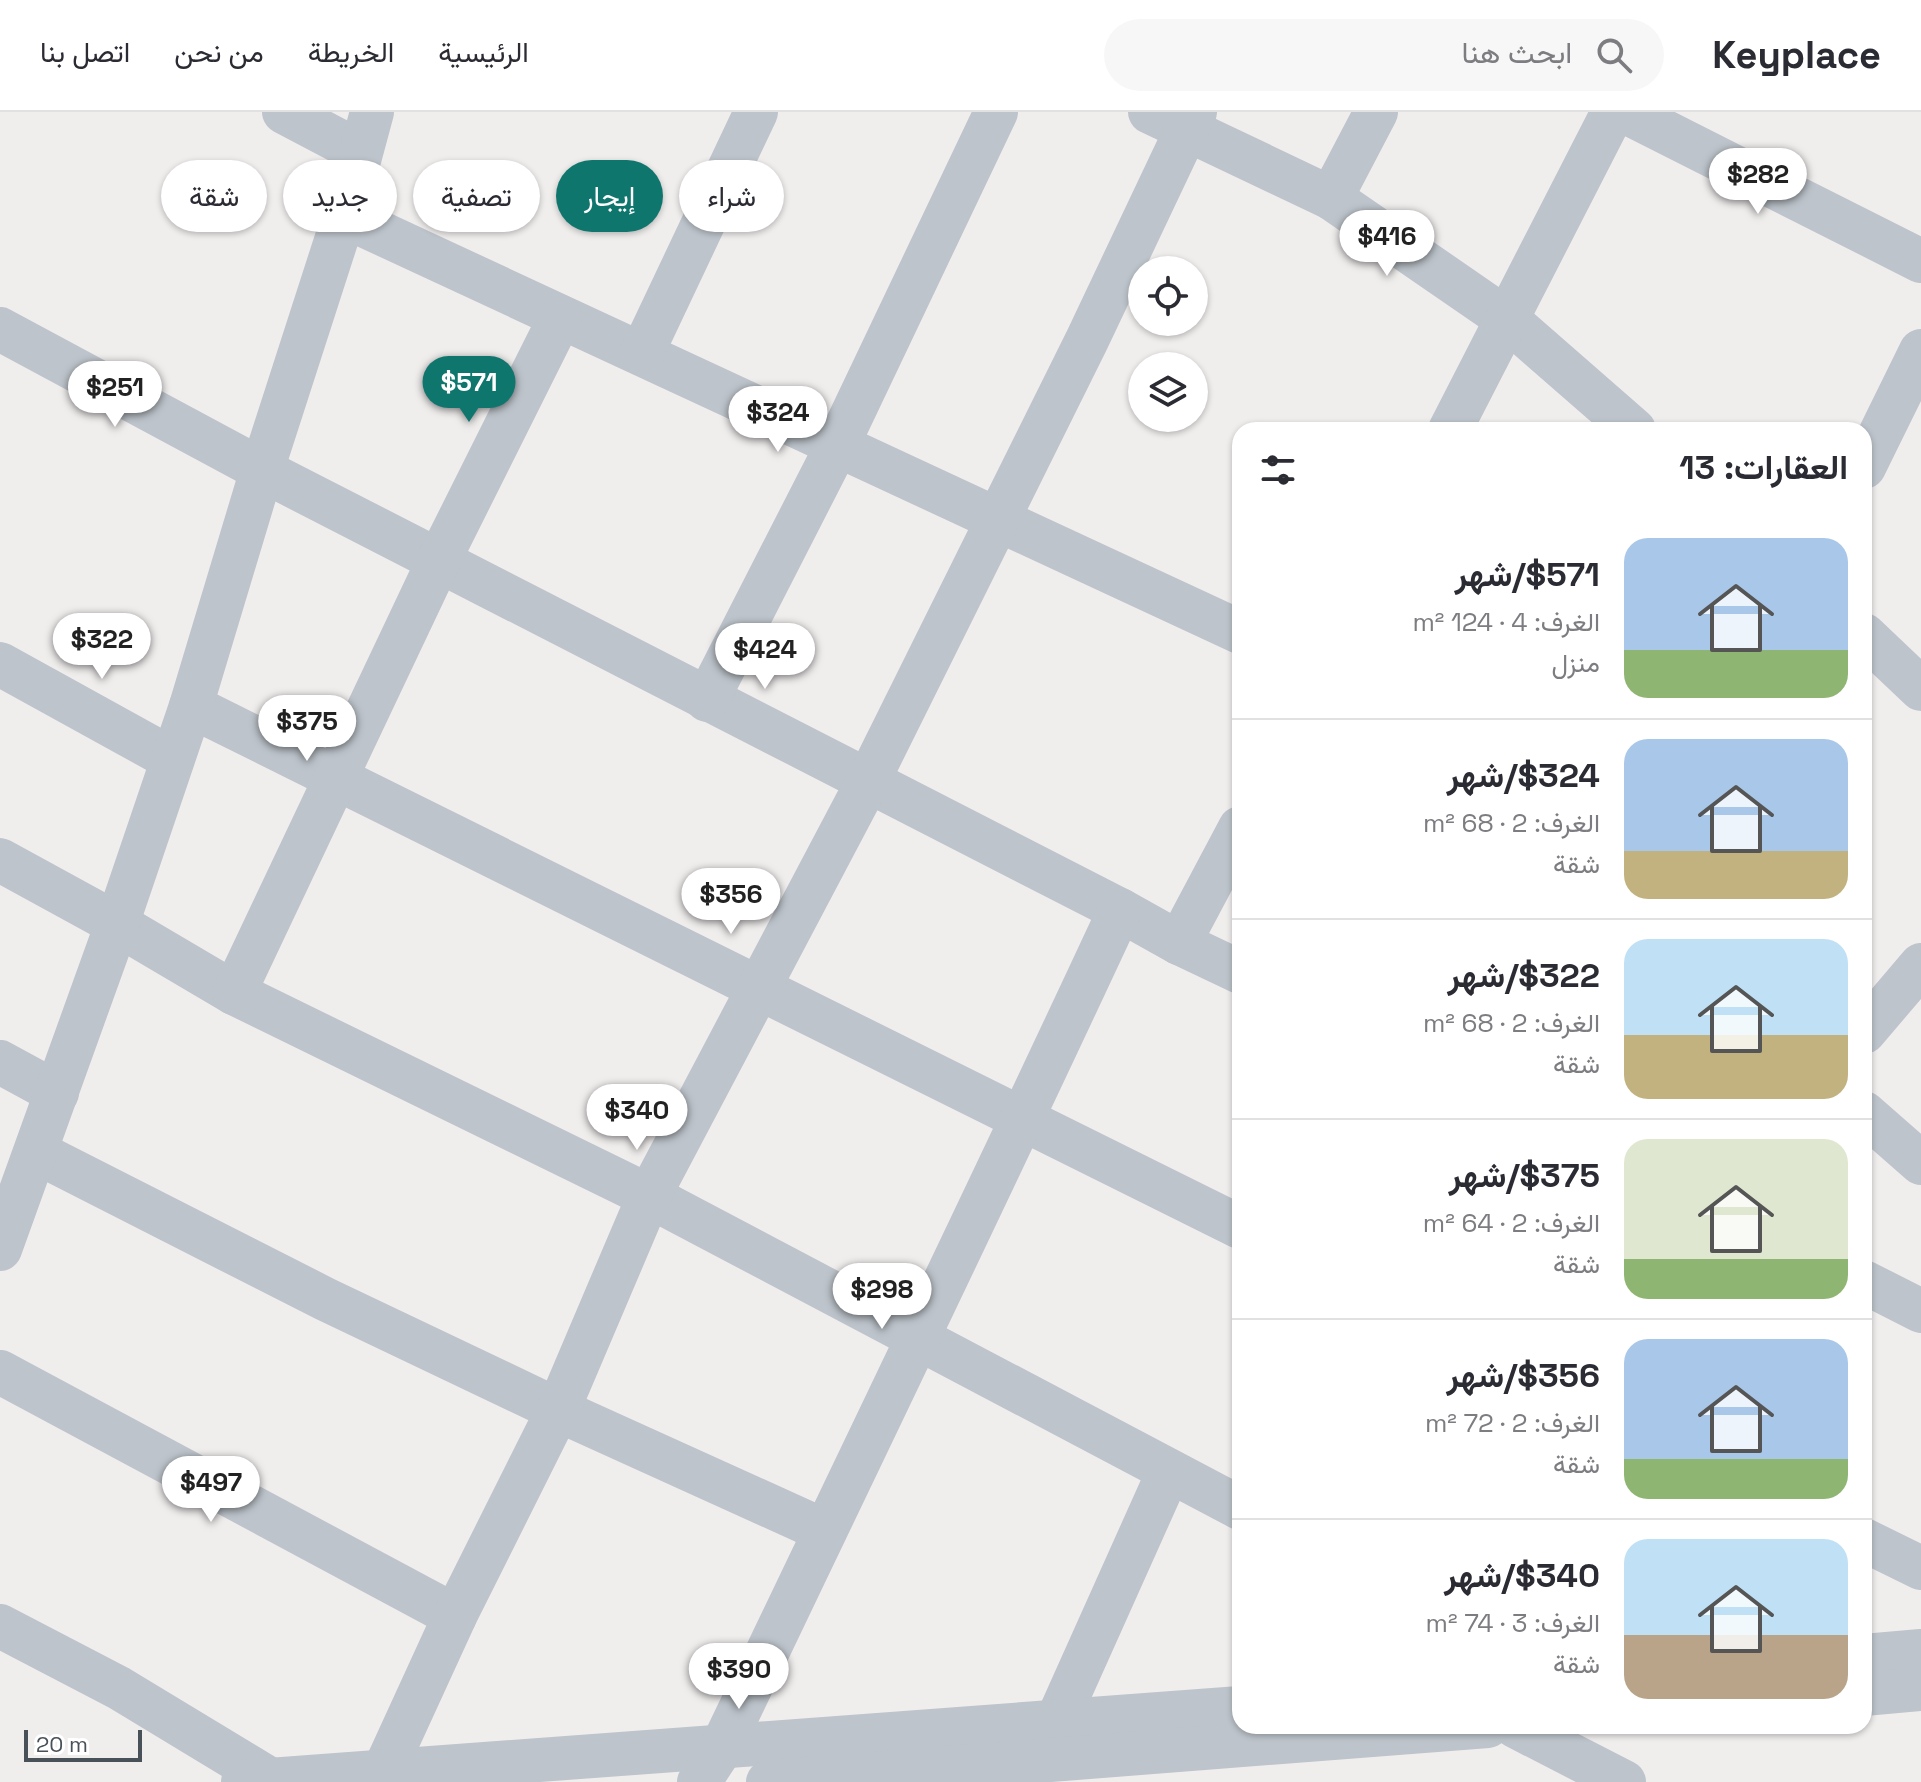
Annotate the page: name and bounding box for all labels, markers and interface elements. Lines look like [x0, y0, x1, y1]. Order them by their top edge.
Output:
search box [1104, 19, 1664, 91]
text: Keyplace [1712, 31, 1881, 79]
text: ابحث هنا [1462, 33, 1572, 72]
icon: search [1592, 33, 1636, 77]
text: اتصل بنا [40, 34, 130, 70]
text: من نحن [174, 34, 264, 70]
text: الخريطة [308, 34, 394, 70]
text: الرئيسية [438, 34, 529, 70]
pin: $282 [1711, 148, 1805, 216]
text: $282 [1727, 157, 1789, 191]
chip: شقة [161, 160, 267, 232]
chip: جديد [283, 160, 397, 232]
chip: تصفية [413, 160, 540, 232]
chip: إيجار [556, 160, 663, 232]
chip: شراء [679, 160, 784, 232]
pin: $416 [1340, 210, 1434, 278]
text: $416 [1357, 219, 1417, 253]
map controls [1128, 256, 1208, 432]
button: locate [1128, 256, 1208, 336]
button: layers [1128, 352, 1208, 432]
pin: $571 [422, 356, 516, 424]
pin: $251 [68, 361, 162, 429]
text: $571 [441, 365, 497, 399]
text: $251 [86, 370, 144, 404]
pin: $324 [731, 386, 825, 454]
text: $324 [746, 395, 810, 429]
text: العقارات: 13 [1679, 446, 1848, 489]
icon: filters [1256, 448, 1300, 492]
text: $571/شهر [1455, 553, 1600, 596]
icon: home [1688, 570, 1784, 666]
text: الغرف: 4 · 124 m² [1412, 605, 1600, 639]
pin: $322 [55, 613, 149, 681]
text: $322 [71, 622, 133, 656]
pin: $424 [718, 623, 812, 691]
text: $424 [733, 632, 797, 666]
text: منزل [1551, 646, 1600, 680]
pin: $375 [260, 695, 354, 763]
text: $375 [276, 704, 338, 738]
text: $324/شهر [1447, 754, 1600, 797]
icon: home [1688, 771, 1784, 867]
text: الغرف: 2 · 68 m² [1423, 806, 1600, 840]
text: شقة [1553, 847, 1600, 881]
pin: $356 [684, 868, 778, 936]
text: $356 [699, 877, 763, 911]
text: $322/شهر [1448, 954, 1600, 997]
icon: home [1688, 971, 1784, 1067]
text: الغرف: 2 · 68 m² [1423, 1006, 1600, 1040]
text: شقة [1553, 1047, 1600, 1081]
pin: $340 [590, 1084, 684, 1152]
text: $340 [605, 1093, 669, 1127]
text: $375/شهر [1449, 1154, 1600, 1197]
icon: home [1688, 1171, 1784, 1267]
text: الغرف: 2 · 64 m² [1423, 1206, 1600, 1240]
text: شقة [1553, 1247, 1600, 1281]
pin: $298 [835, 1263, 929, 1331]
text: $298 [851, 1272, 913, 1306]
text: $356/شهر [1447, 1354, 1600, 1397]
icon: home [1688, 1371, 1784, 1467]
text: الغرف: 2 · 72 m² [1425, 1406, 1600, 1440]
text: شقة [1553, 1447, 1600, 1481]
pin: $497 [164, 1456, 258, 1524]
text: $497 [180, 1465, 242, 1499]
text: $340/شهر [1444, 1554, 1600, 1597]
icon: home [1688, 1571, 1784, 1667]
text: الغرف: 3 · 74 m² [1426, 1606, 1600, 1640]
pin: $390 [692, 1643, 786, 1711]
text: شقة [1553, 1647, 1600, 1681]
text: $390 [707, 1652, 771, 1686]
scale bar [24, 1726, 142, 1762]
text: 20 m [36, 1730, 88, 1758]

